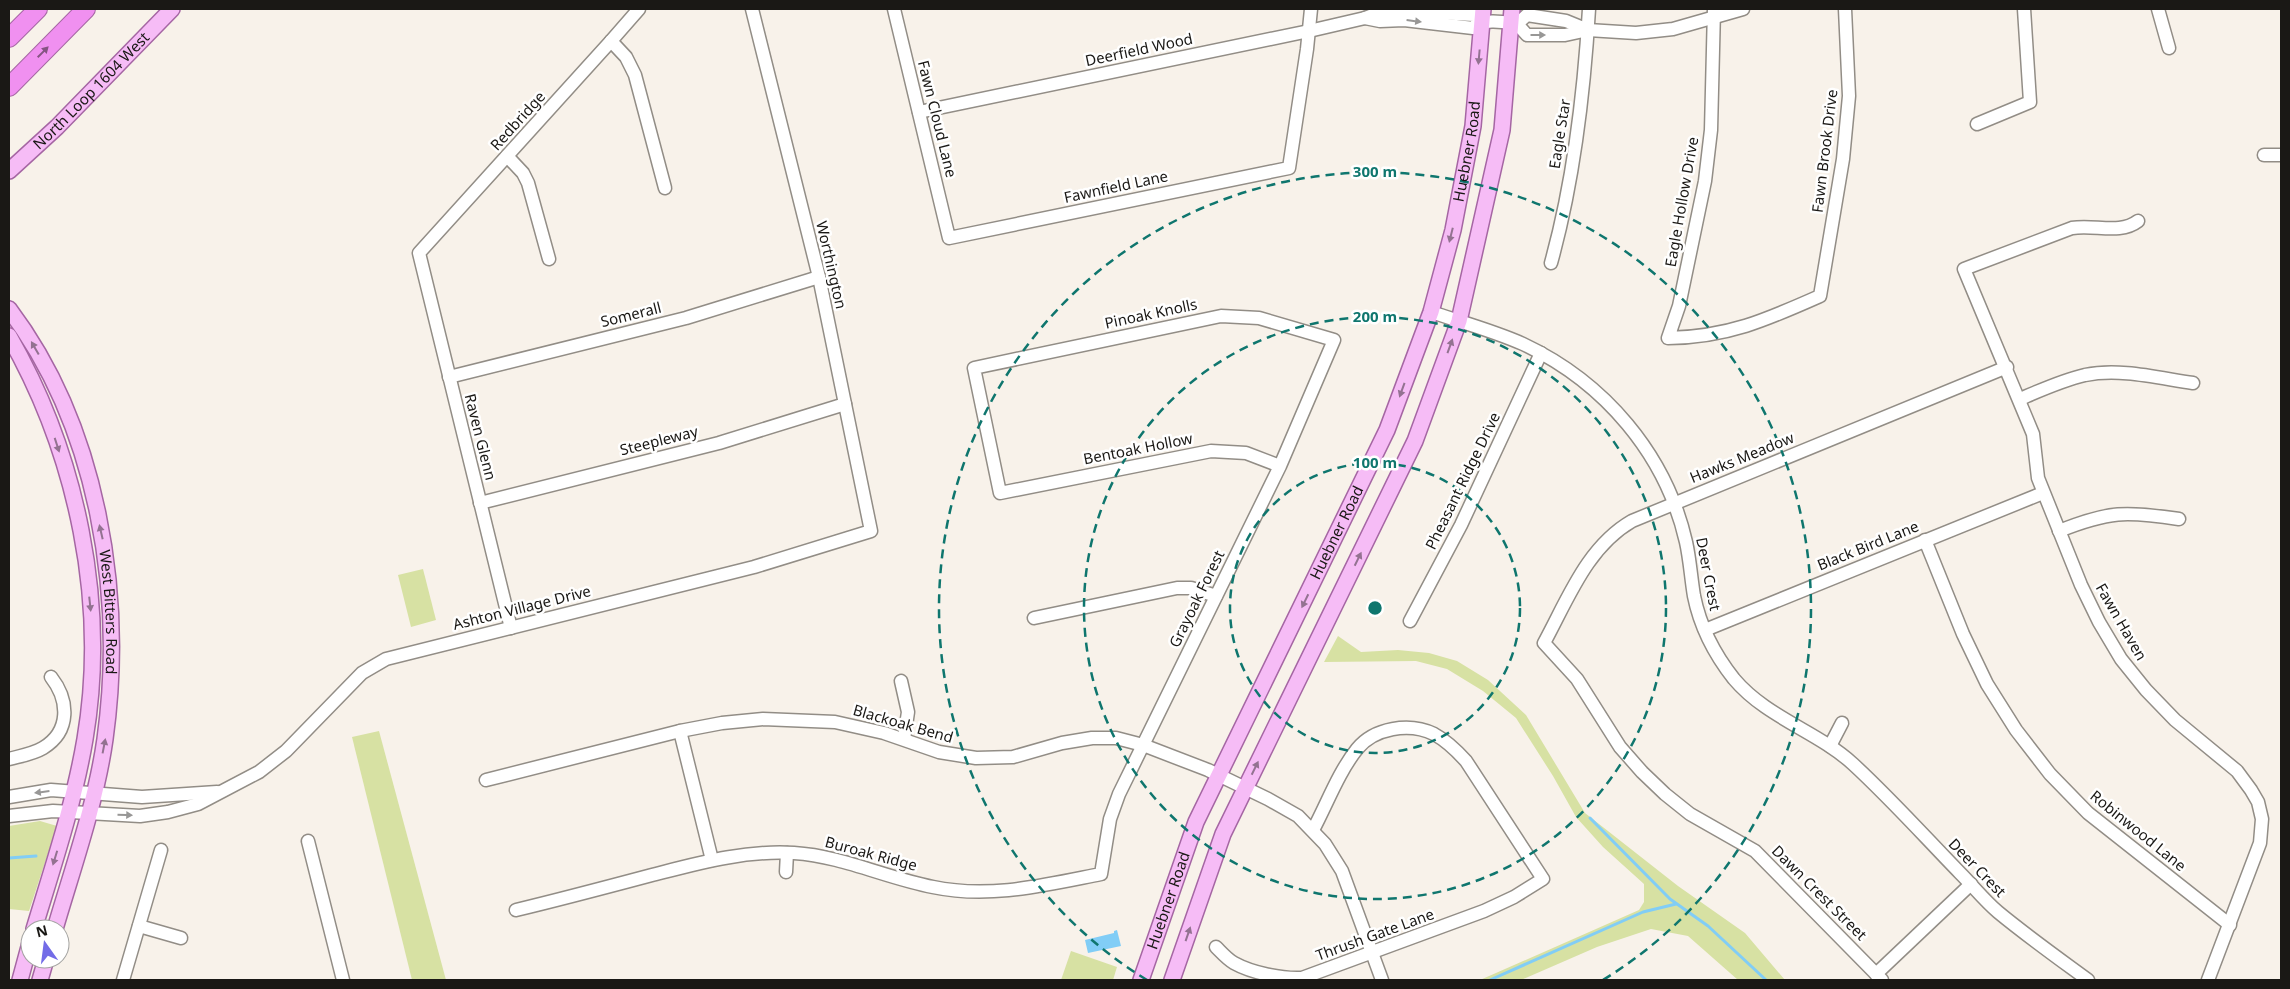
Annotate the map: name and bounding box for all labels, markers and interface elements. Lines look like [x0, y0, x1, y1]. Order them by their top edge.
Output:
one-way arrow [1406, 17, 1422, 25]
street label: North Loop 1604 West [28, 27, 154, 153]
street label: Deerfield Wood [1083, 28, 1194, 70]
one-way arrow [1531, 31, 1547, 39]
one-way arrow [37, 46, 49, 58]
one-way arrow [1475, 50, 1483, 66]
street label: Fawn Cloud Lane [914, 58, 962, 179]
street label: Redbridge [485, 86, 549, 154]
street label: Fawn Brook Drive [1807, 88, 1841, 214]
street label: Eagle Star [1544, 97, 1574, 170]
street label: Huebner Road [1448, 100, 1484, 203]
street label: Eagle Hollow Drive [1660, 135, 1702, 268]
text: 300 m [1353, 161, 1397, 181]
street label: Fawnfield Lane [1062, 165, 1170, 207]
street label: Worthington [812, 219, 852, 311]
one-way arrow [1447, 227, 1455, 242]
street label: Pinoak Knolls [1103, 293, 1199, 333]
street label: Somerall [598, 297, 663, 331]
text: 200 m [1353, 306, 1397, 326]
one-way arrow [1447, 338, 1454, 353]
one-way arrow [31, 340, 39, 355]
one-way arrow [1398, 382, 1405, 397]
street label: Raven Glenn [461, 391, 501, 482]
street label: Pheasant Ridge Drive [1420, 409, 1504, 553]
street label: Steepleway [618, 421, 700, 459]
street label: Hawks Meadow [1687, 427, 1797, 487]
street label: Bentoak Hollow [1082, 428, 1194, 468]
one-way arrow [54, 438, 61, 453]
text: 100 m [1353, 452, 1397, 472]
street label: Huebner Road [1305, 482, 1367, 583]
street label: Black Bird Lane [1814, 516, 1921, 575]
one-way arrow [97, 525, 105, 540]
street label: Deer Crest [1692, 535, 1726, 613]
street label: Grayoak Forest [1164, 546, 1229, 651]
street label: West Bitters Road [95, 548, 122, 675]
one-way arrow [1354, 552, 1362, 566]
street label: Fawn Haven [2092, 579, 2152, 664]
street label: Ashton Village Drive [451, 580, 593, 634]
one-way arrow [1300, 593, 1309, 608]
one-way arrow [86, 596, 94, 612]
centre of rings [1366, 599, 1384, 617]
street label: Blackoak Bend [851, 699, 956, 747]
one-way arrow [100, 738, 108, 754]
one-way arrow [1251, 760, 1260, 775]
street label: Robinwood Lane [2087, 785, 2191, 875]
one-way arrow [33, 788, 49, 796]
one-way arrow [117, 811, 133, 819]
street label: Buroak Ridge [823, 831, 919, 875]
street label: Deer Crest [1945, 834, 2011, 901]
street label: Dawn Crest Street [1768, 840, 1872, 945]
street label: Huebner Road [1141, 849, 1194, 952]
one-way arrow [51, 851, 59, 866]
street label: Thrush Gate Lane [1313, 903, 1437, 965]
north arrow [20, 919, 70, 969]
text: N [34, 920, 50, 941]
one-way arrow [1184, 926, 1192, 941]

